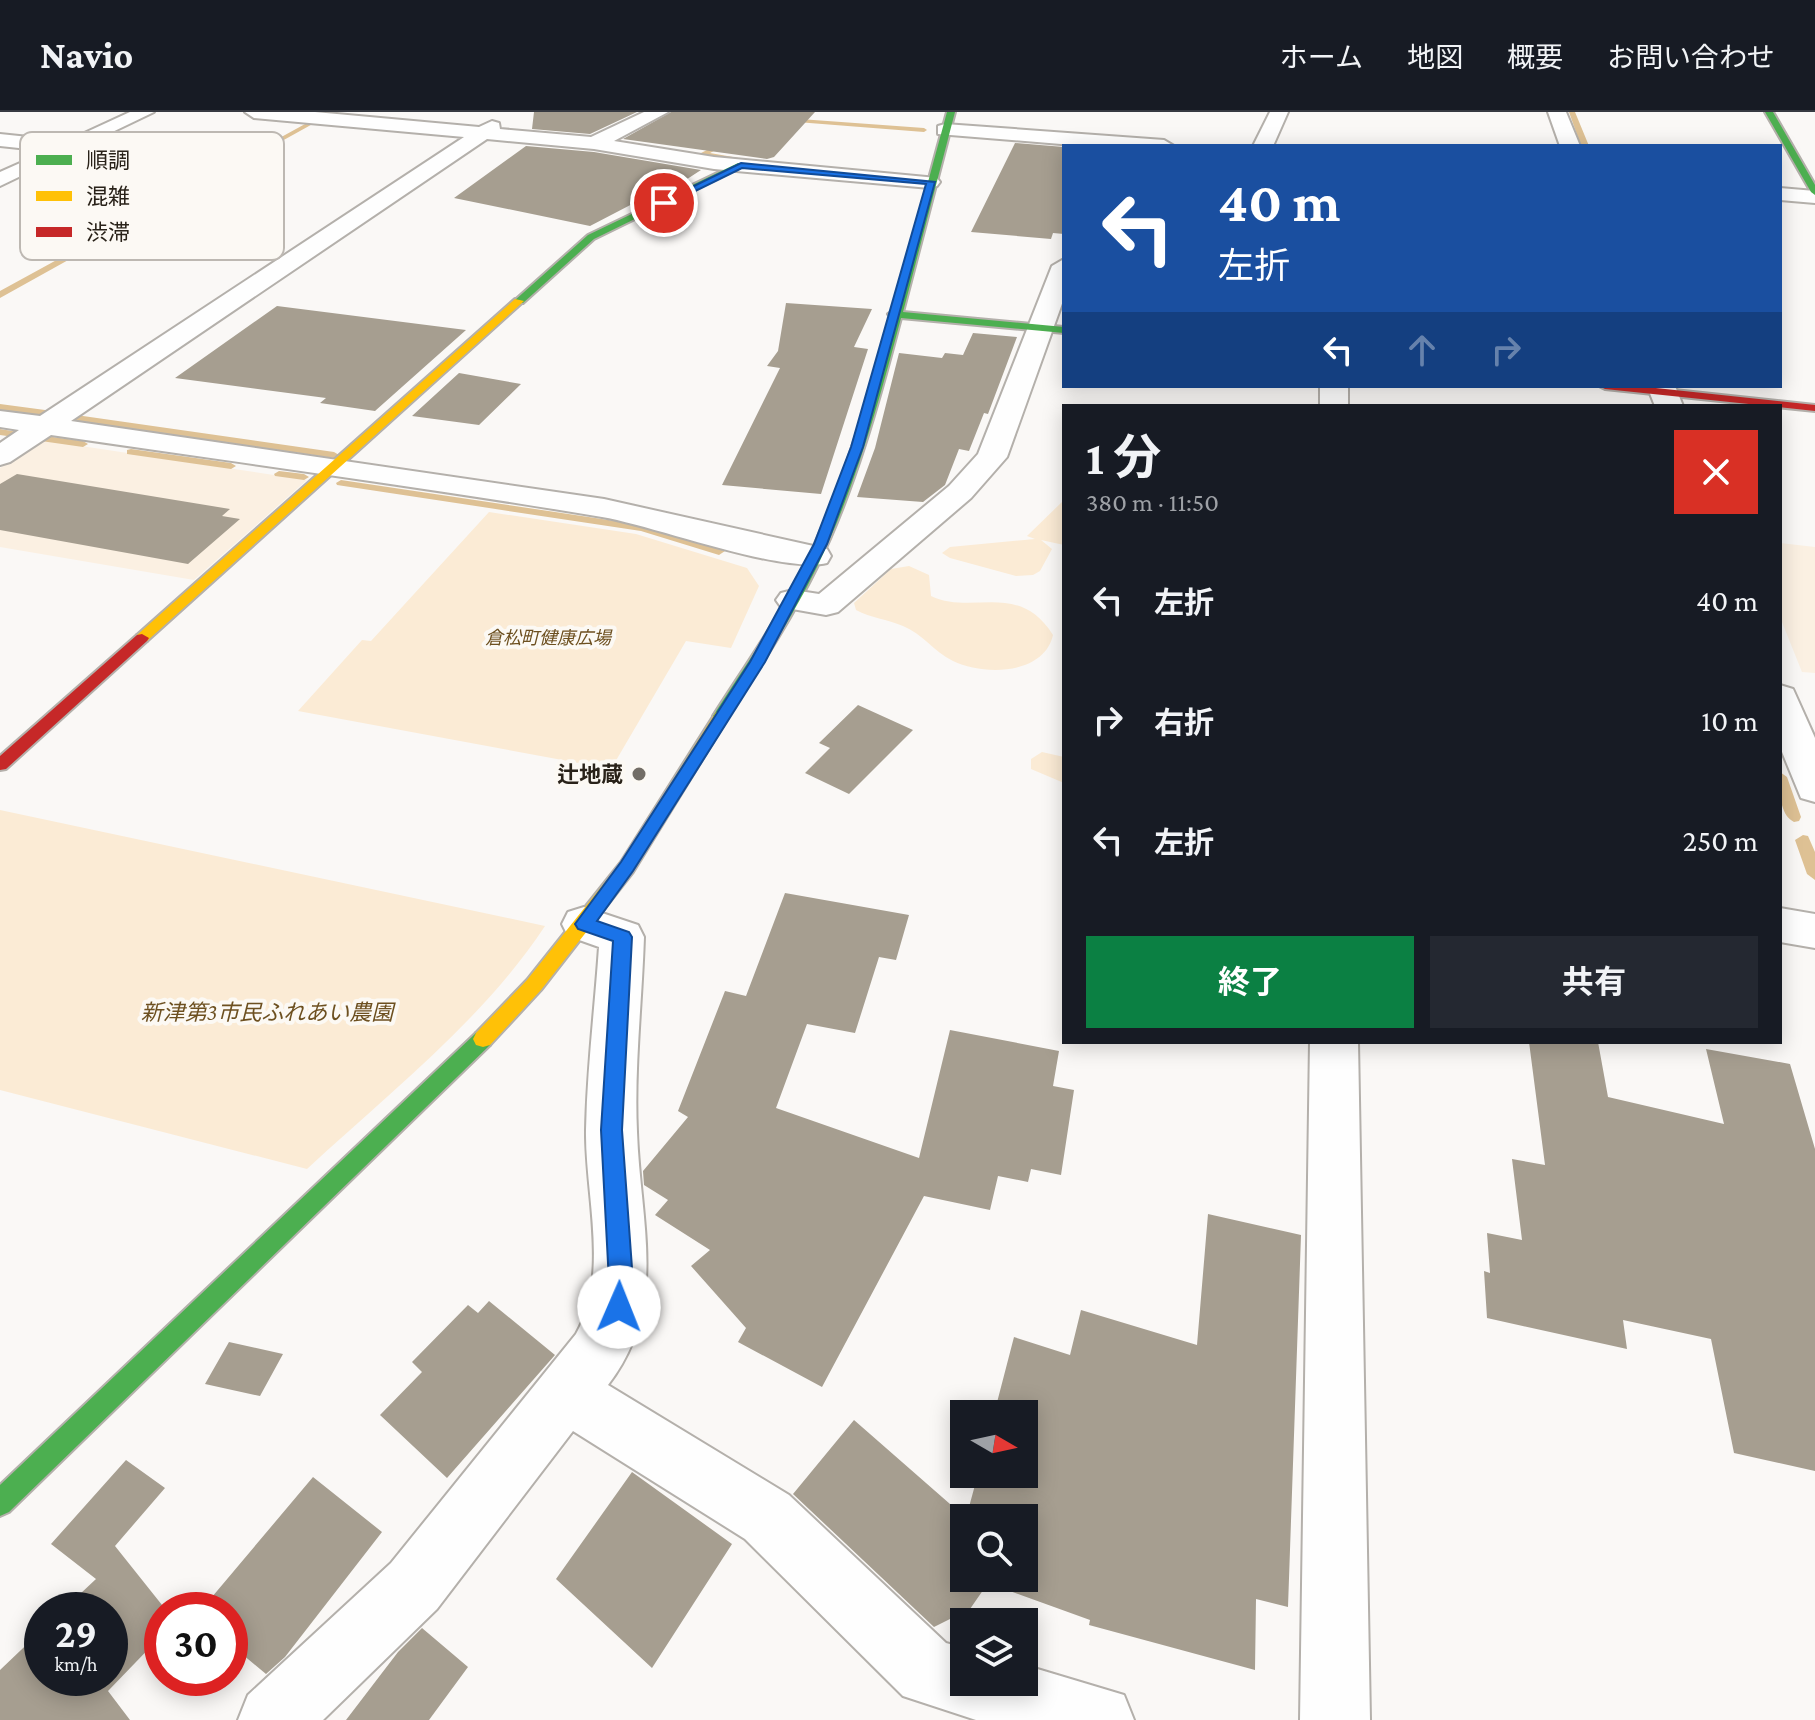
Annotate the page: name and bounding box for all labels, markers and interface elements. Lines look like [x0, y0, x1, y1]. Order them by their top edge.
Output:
text: Navio [40, 34, 133, 76]
text: ホーム [1280, 42, 1363, 73]
text: 地図 [1407, 42, 1463, 73]
text: 概要 [1507, 42, 1563, 73]
text: お問い合わせ [1607, 42, 1775, 73]
legend [20, 132, 284, 260]
text: 順調 [86, 148, 130, 173]
pin [630, 169, 698, 237]
text: 40 m [1218, 171, 1340, 233]
icon: left [1086, 176, 1190, 280]
icon: arrive [642, 181, 686, 225]
text: 混雑 [86, 184, 130, 209]
text: 渋滞 [86, 220, 130, 245]
text: 左折 [1218, 246, 1290, 286]
icon: left [1316, 328, 1360, 372]
icon: ahead [1400, 328, 1444, 372]
icon: right [1484, 328, 1528, 372]
button: close [1674, 430, 1758, 514]
text: 1 分 [1086, 431, 1161, 484]
text: 380 m · 11:50 [1086, 488, 1219, 517]
icon: left [1086, 578, 1130, 622]
text: 40 m [1696, 584, 1758, 617]
text: 左折 [1154, 586, 1214, 619]
park label: 倉松町健康広場 [485, 628, 613, 648]
icon: right [1086, 698, 1130, 742]
text: 10 m [1701, 704, 1758, 737]
text: 右折 [1154, 706, 1214, 739]
place label: 辻地蔵 [557, 762, 623, 787]
marker: 辻地蔵 [630, 765, 648, 783]
icon: left [1086, 818, 1130, 862]
text: 250 m [1683, 824, 1758, 857]
text: 左折 [1154, 826, 1214, 859]
button: 終了 [1086, 936, 1414, 1028]
button: 共有 [1430, 936, 1758, 1028]
park label: 新津第3市民ふれあい農園 [141, 1000, 396, 1025]
position arrow [577, 1265, 661, 1349]
north arrow [950, 1400, 1038, 1488]
map controls [950, 1400, 1038, 1696]
button: search [950, 1504, 1038, 1592]
speed limit sign: 30 [144, 1592, 248, 1696]
button: layers [950, 1608, 1038, 1696]
text: 29 [55, 1611, 97, 1656]
text: km/h [54, 1653, 98, 1675]

